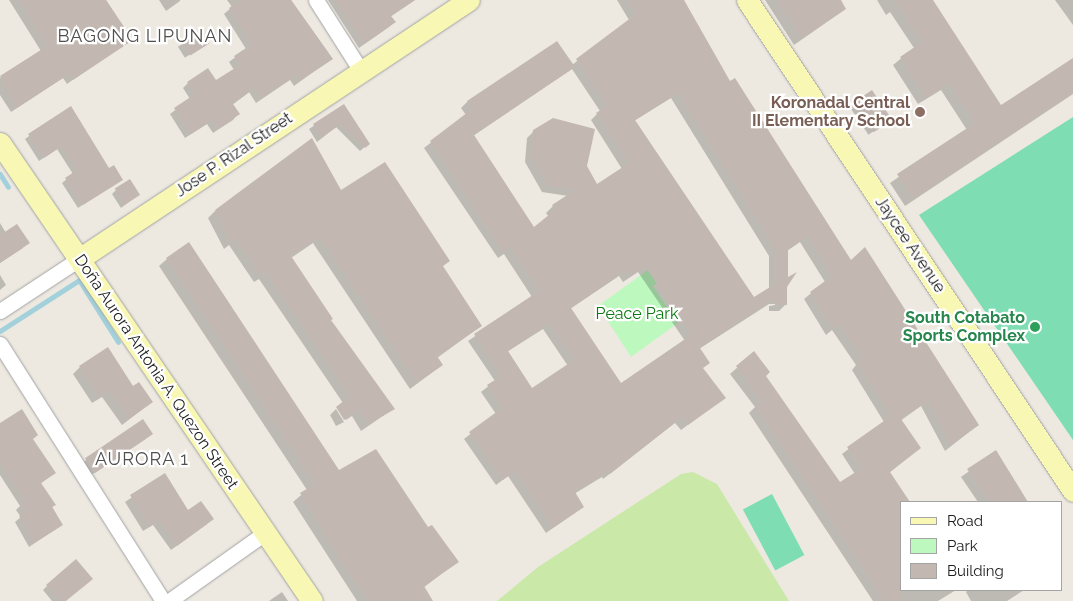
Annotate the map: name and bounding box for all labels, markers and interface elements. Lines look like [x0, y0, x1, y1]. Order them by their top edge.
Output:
district label: BAGONG LIPUNAN [56, 25, 234, 47]
place label: Koronadal Central II Elementary School [752, 93, 910, 131]
marker: Koronadal Central II Elementary School [914, 106, 926, 118]
street label: Jose P. Rizal Street [172, 109, 296, 201]
street label: Jaycee Avenue [871, 193, 949, 297]
street label: Doña Aurora Antonia A. Quezon Street [70, 250, 242, 494]
park label: Peace Park [596, 304, 678, 324]
place label: South Cotabato Sports Complex [903, 308, 1025, 346]
marker: South Cotabato Sports Complex [1029, 321, 1041, 333]
district label: AURORA 1 [94, 448, 190, 470]
legend [900, 501, 1063, 591]
text: Road [947, 512, 983, 530]
text: Park [947, 537, 978, 555]
text: Building [947, 562, 1004, 580]

